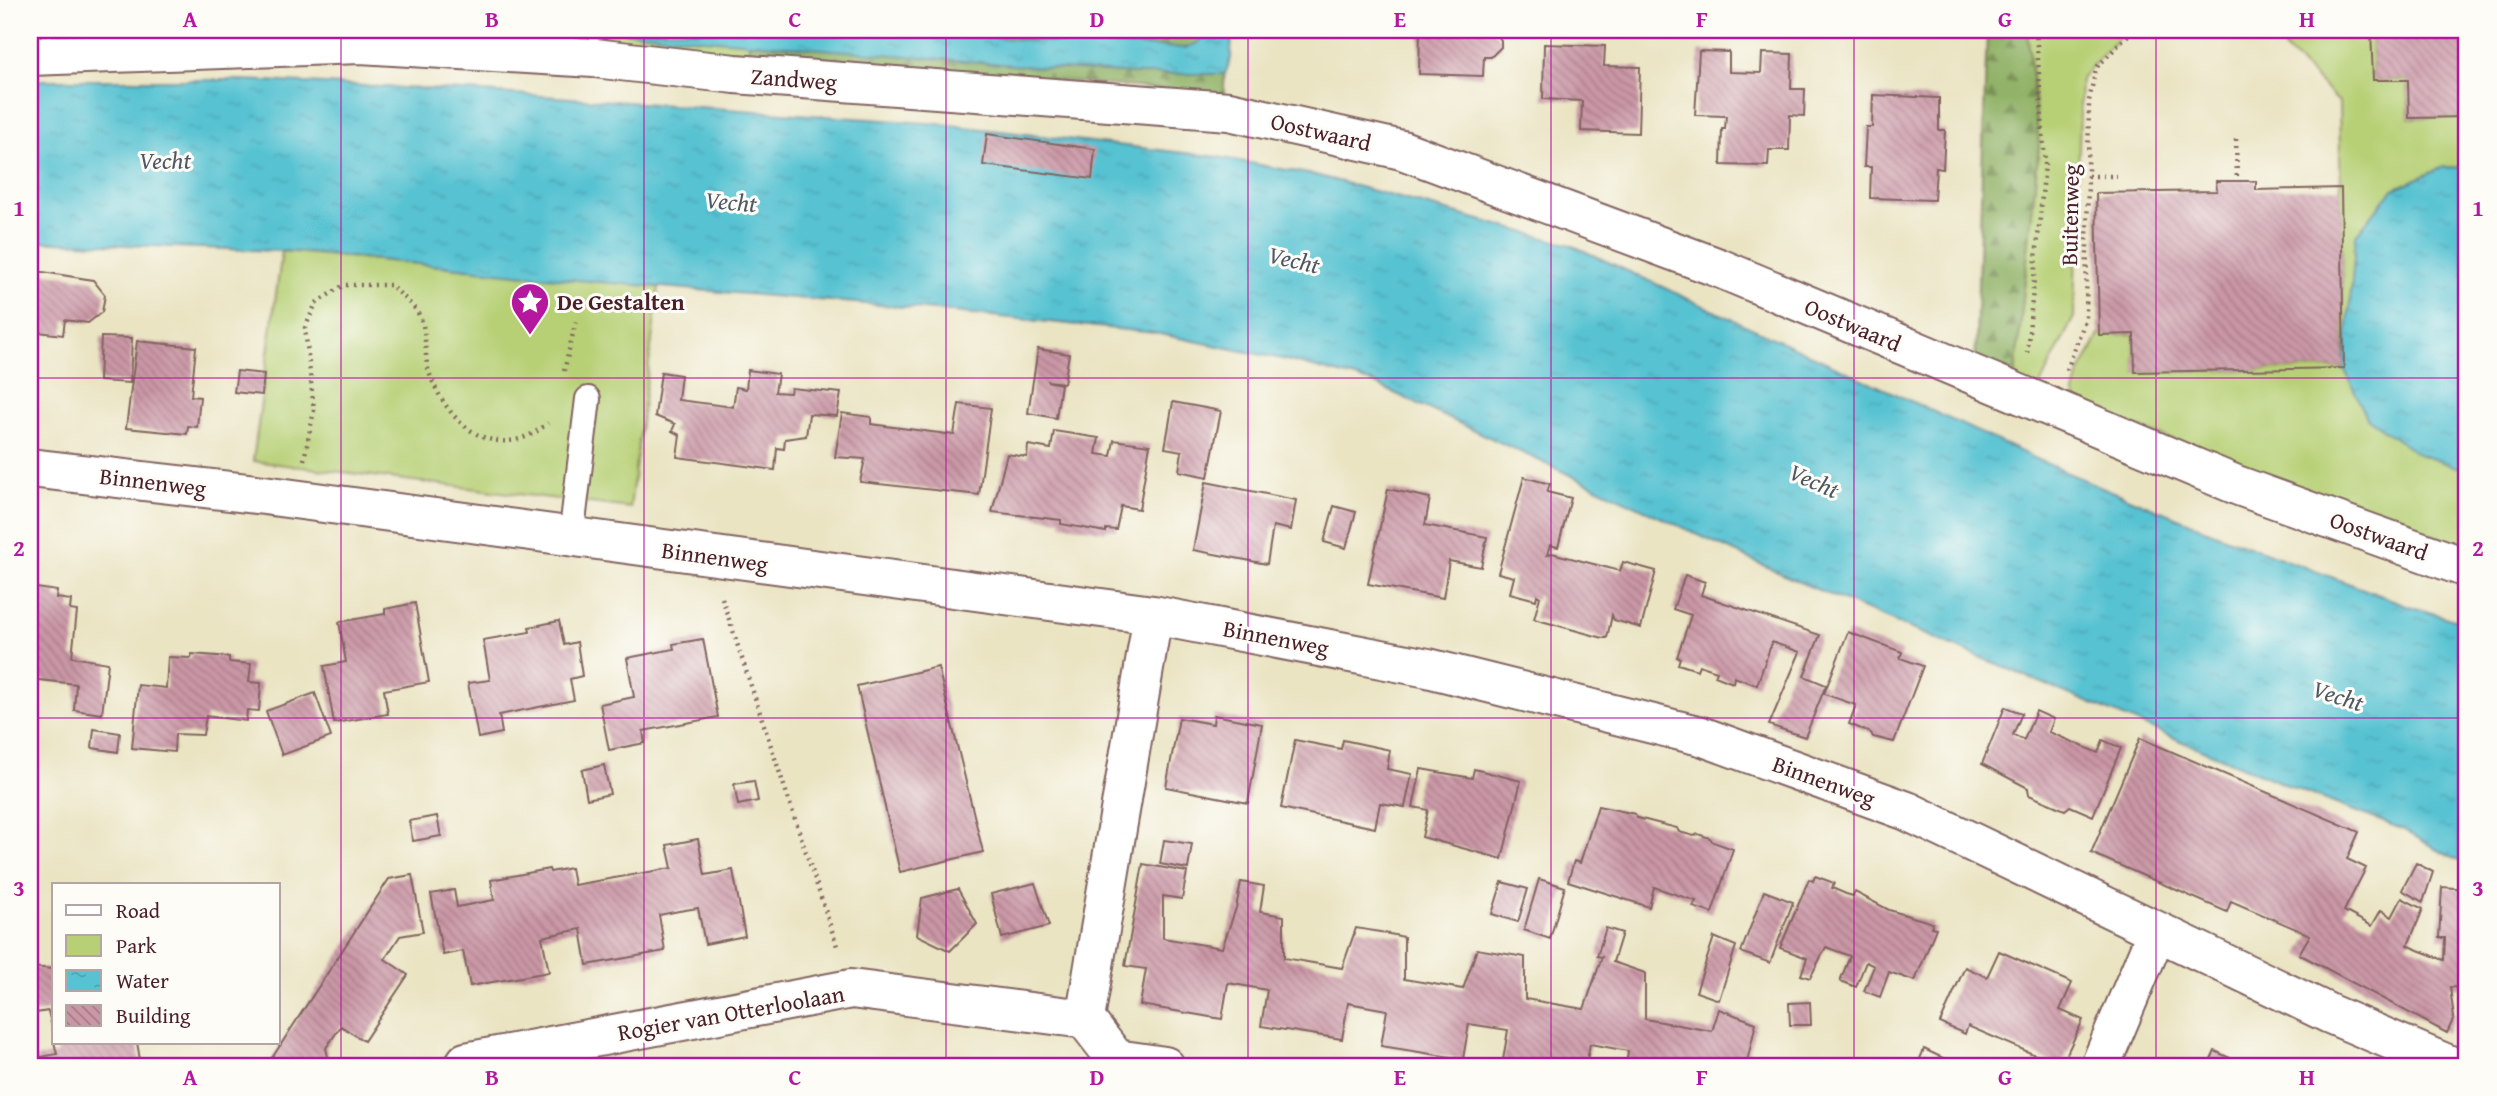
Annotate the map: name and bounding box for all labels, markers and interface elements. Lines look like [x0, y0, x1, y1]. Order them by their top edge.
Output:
text: A [183, 2, 198, 35]
text: B [485, 2, 499, 35]
text: C [788, 2, 802, 35]
text: D [1090, 2, 1105, 35]
text: E [1394, 2, 1406, 35]
text: F [1696, 2, 1708, 35]
text: G [1998, 2, 2012, 35]
text: H [2299, 2, 2315, 35]
street label: Zandweg [750, 59, 839, 98]
street label: Oostwaard [1268, 104, 1375, 159]
water label: Vecht [139, 143, 191, 178]
street label: Buitenweg [2052, 163, 2087, 266]
water label: Vecht [704, 182, 759, 221]
text: 1 [13, 191, 25, 224]
text: 1 [2472, 191, 2484, 224]
water label: Vecht [1265, 237, 1324, 282]
place icon: De Gestalten [509, 281, 551, 336]
place label: De Gestalten [557, 285, 685, 318]
street label: Oostwaard [1800, 289, 1907, 360]
water label: Vecht [1783, 454, 1845, 507]
street label: Binnenweg [98, 459, 209, 504]
street label: Oostwaard [2326, 503, 2434, 569]
text: 2 [13, 531, 25, 564]
text: 2 [2472, 531, 2484, 564]
street label: Binnenweg [660, 533, 771, 580]
street label: Binnenweg [1220, 611, 1332, 664]
water label: Vecht [2308, 671, 2369, 720]
street label: Binnenweg [1768, 747, 1881, 815]
text: 3 [13, 871, 25, 904]
text: 3 [2472, 871, 2484, 904]
legend [52, 883, 280, 1044]
text: Road [116, 895, 161, 926]
text: Park [116, 930, 157, 961]
text: Water [116, 965, 169, 996]
street label: Rogier van Otterloolaan [615, 976, 847, 1049]
text: Building [116, 1000, 191, 1031]
text: A [183, 1060, 198, 1093]
text: B [485, 1060, 499, 1093]
text: C [788, 1060, 802, 1093]
text: D [1090, 1060, 1105, 1093]
text: E [1394, 1060, 1406, 1093]
text: F [1696, 1060, 1708, 1093]
text: G [1998, 1060, 2012, 1093]
text: H [2299, 1060, 2315, 1093]

